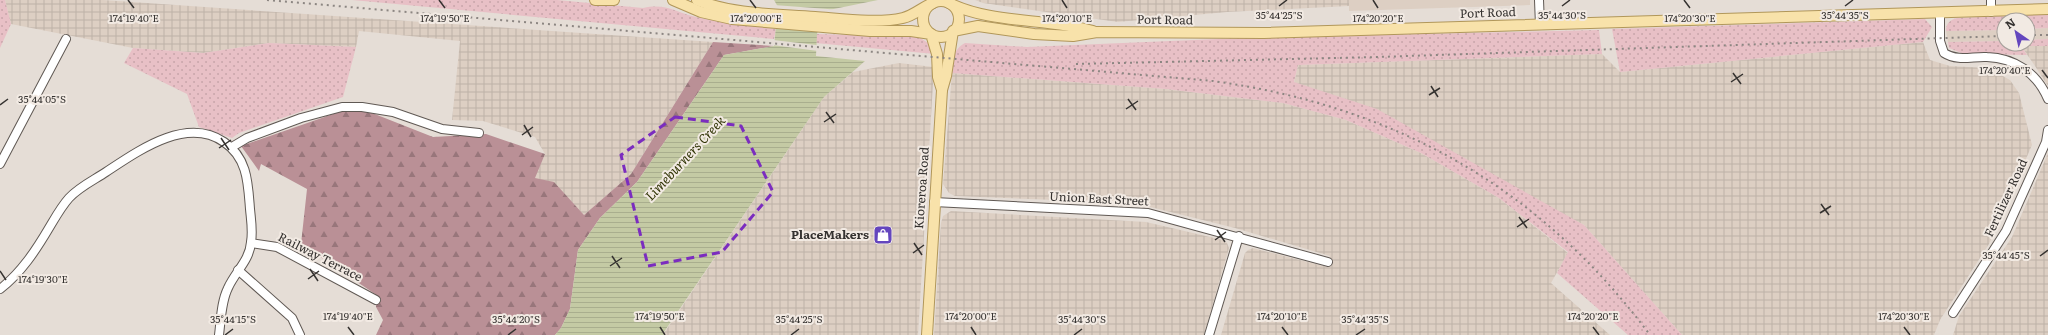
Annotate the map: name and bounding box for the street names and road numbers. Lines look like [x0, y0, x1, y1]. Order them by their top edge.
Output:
street label: Port Road [1460, 2, 1517, 22]
street label: Port Road [1137, 10, 1194, 29]
street label: Kioreroa Road [909, 146, 933, 230]
street label: Fertilizer Road [1979, 155, 2031, 240]
street label: Union East Street [1049, 186, 1149, 210]
street label: Railway Terrace [275, 227, 366, 285]

